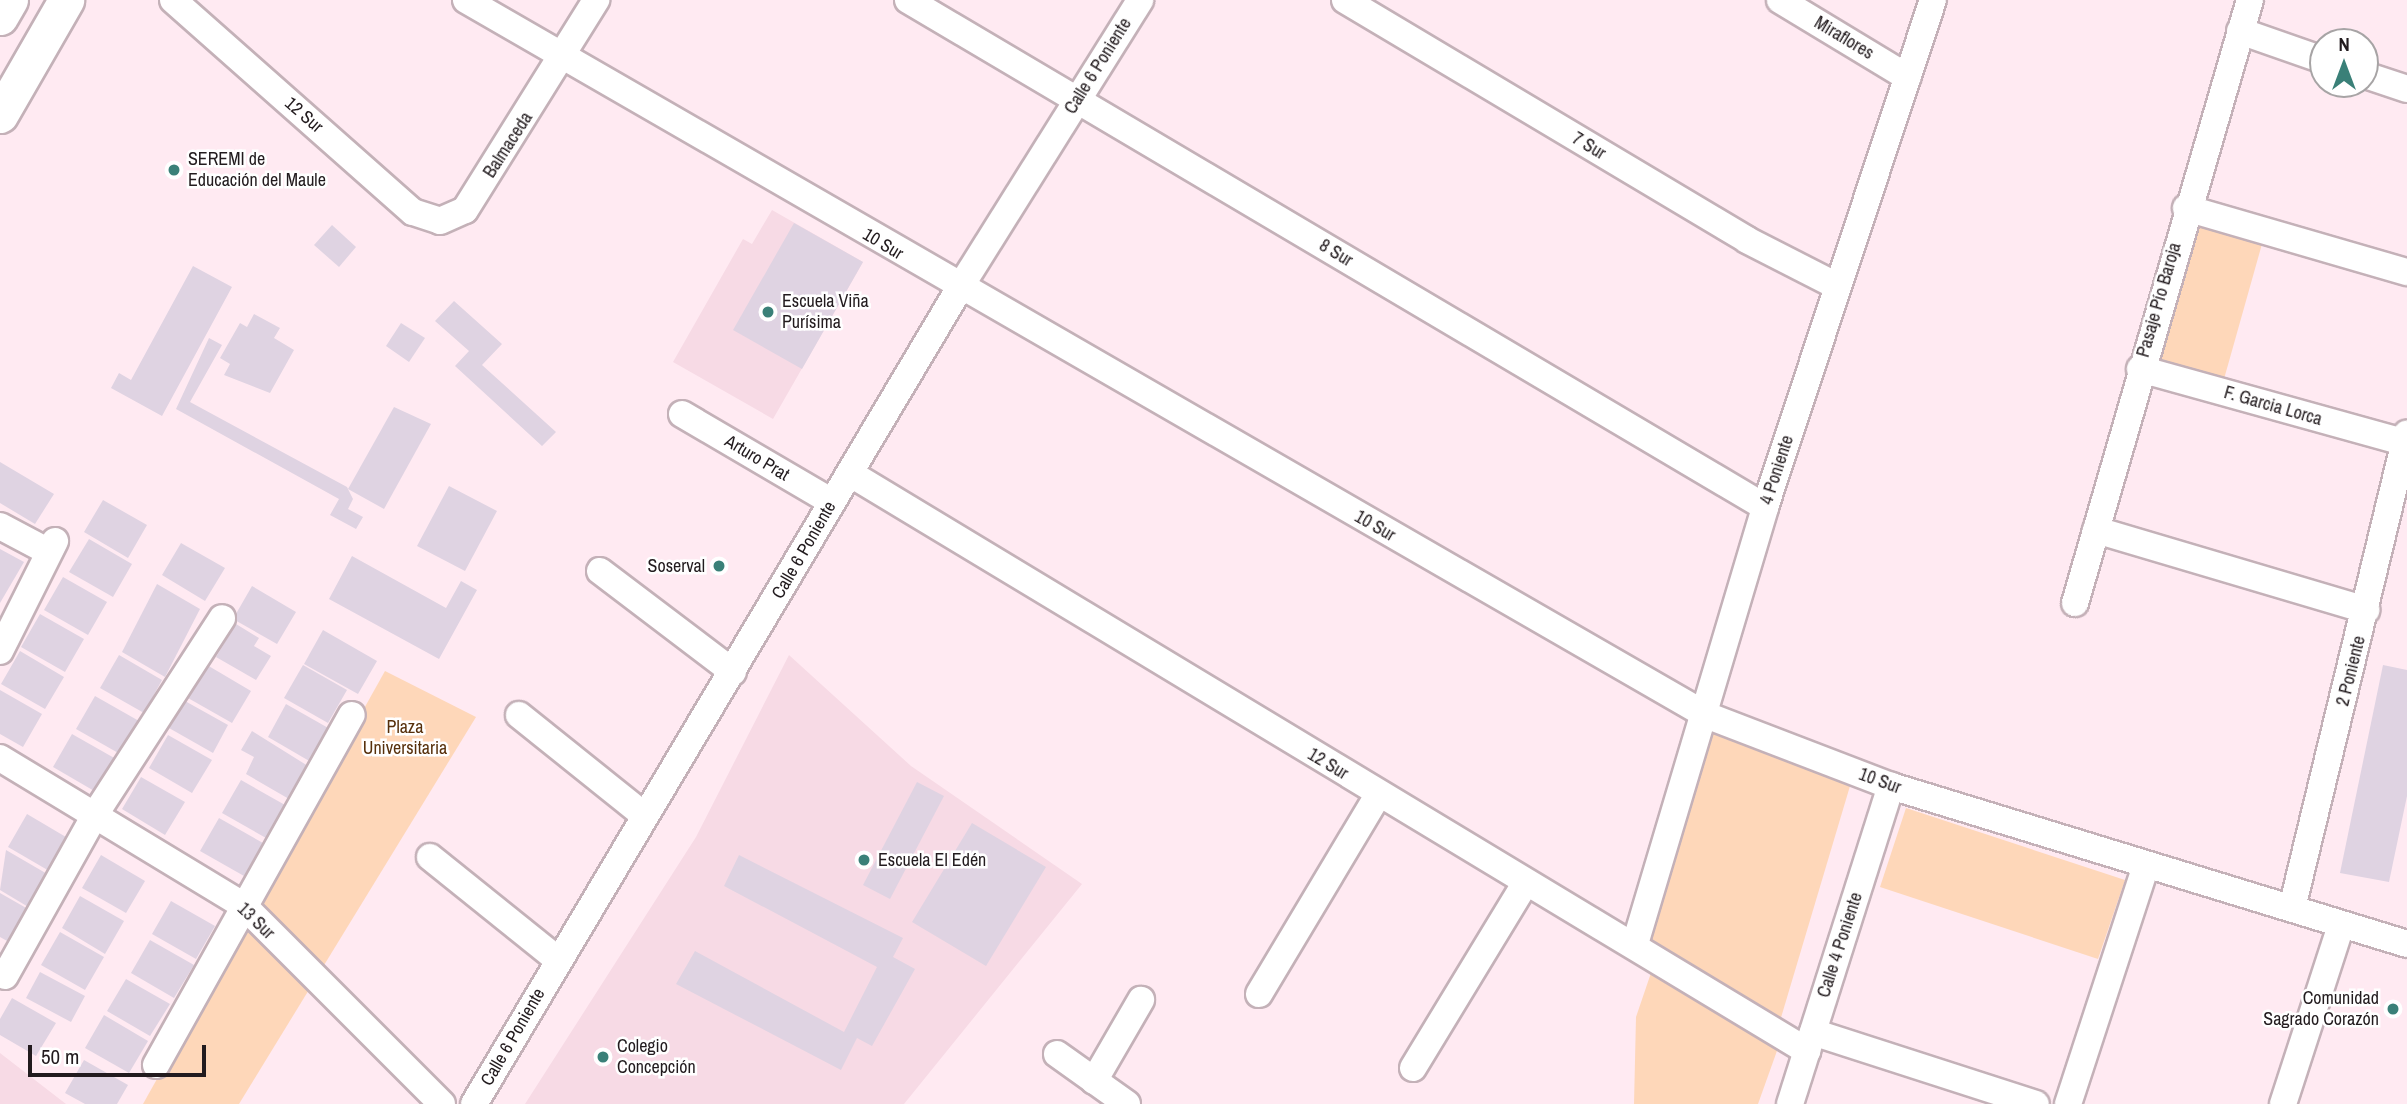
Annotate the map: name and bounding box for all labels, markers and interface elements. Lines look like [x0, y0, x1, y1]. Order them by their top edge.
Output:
street label: Miraflores [1810, 12, 1878, 64]
street label: Calle 6 Poniente [1060, 14, 1136, 118]
north arrow [2309, 28, 2379, 98]
text: N [2338, 31, 2350, 57]
street label: 12 Sur [281, 93, 327, 137]
street label: Balmaceda [479, 108, 537, 182]
street label: 7 Sur [1568, 128, 1610, 164]
place label: SEREMI de Educación del Maule [188, 149, 326, 192]
marker: SEREMI de Educación del Maule [166, 162, 182, 178]
street label: 10 Sur [859, 224, 907, 264]
street label: 8 Sur [1315, 235, 1357, 271]
street label: Pasaje Pío Baroja [2132, 240, 2186, 360]
place label: Escuela Viña Purísima [782, 291, 869, 334]
marker: Escuela Viña Purísima [760, 304, 776, 320]
street label: F. Garcia Lorca [2222, 382, 2324, 430]
street label: Arturo Prat [721, 430, 793, 486]
street label: 4 Poniente [1756, 433, 1798, 507]
street label: Calle 6 Poniente [767, 497, 841, 603]
street label: 10 Sur [1351, 506, 1399, 546]
place label: Soserval [648, 555, 705, 577]
marker: Soserval [711, 558, 727, 574]
street label: 2 Poniente [2332, 634, 2370, 708]
park label: Plaza Universitaria [363, 717, 447, 760]
street label: 12 Sur [1304, 744, 1352, 784]
street label: 10 Sur [1856, 763, 1904, 799]
place label: Escuela El Edén [878, 849, 986, 871]
marker: Escuela El Edén [856, 852, 872, 868]
street label: Calle 4 Poniente [1813, 890, 1867, 1000]
street label: 13 Sur [233, 898, 279, 944]
street label: Calle 6 Poniente [476, 984, 550, 1090]
place label: Comunidad Sagrado Corazón [2263, 988, 2379, 1030]
marker: Comunidad Sagrado Corazón [2385, 1001, 2401, 1017]
scale bar [32, 1030, 210, 1074]
place label: Colegio Concepción [617, 1036, 696, 1078]
text: 50 m [41, 1042, 79, 1071]
marker: Colegio Concepción [595, 1049, 611, 1065]

